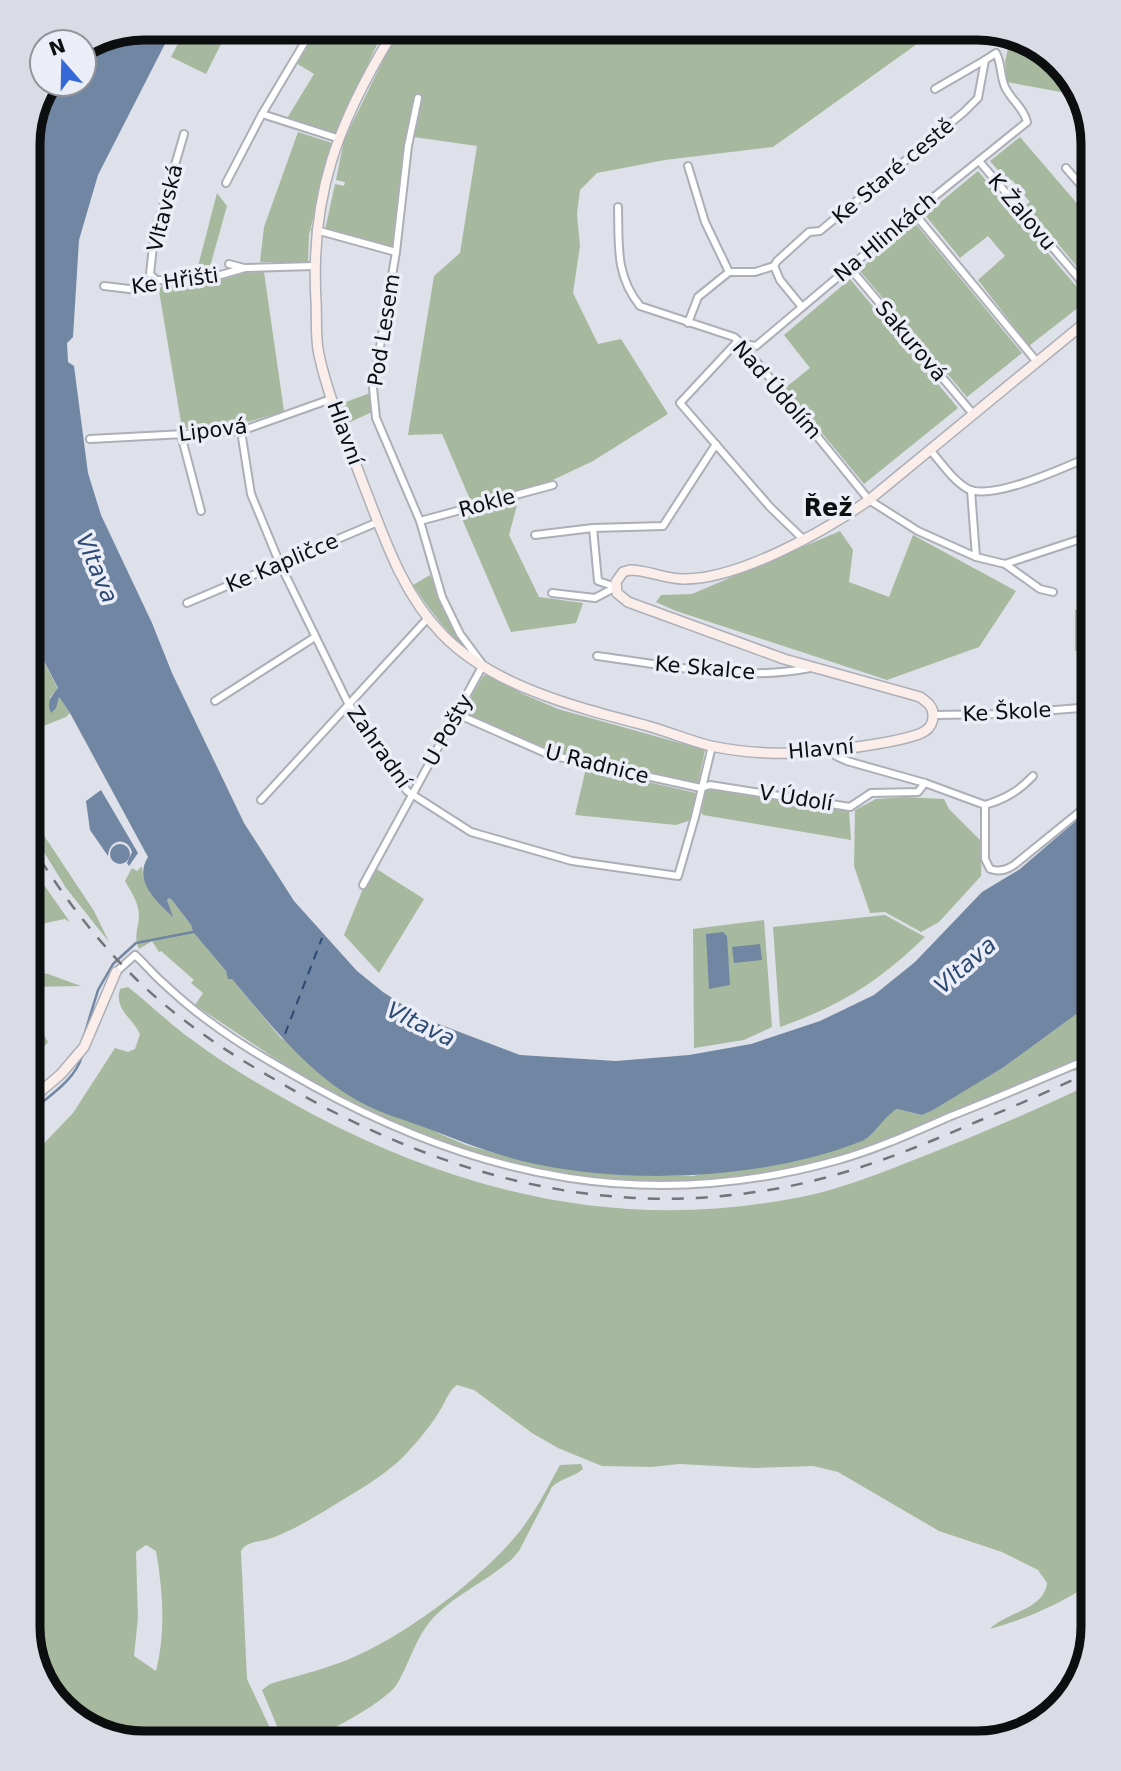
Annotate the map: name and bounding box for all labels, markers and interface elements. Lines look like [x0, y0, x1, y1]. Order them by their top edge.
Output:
north arrow [28, 28, 98, 98]
text: N [46, 34, 68, 60]
street label: Ke Staré cestě [827, 113, 959, 229]
street label: Vltavská [143, 162, 187, 254]
street label: K Žalovu [983, 168, 1062, 255]
street label: Na Hlinkách [829, 187, 941, 287]
street label: Ke Hřišti [130, 263, 220, 299]
street label: Pod Lesem [363, 272, 405, 388]
street label: Sakurová [871, 296, 951, 386]
street label: Nad Údolím [728, 335, 827, 444]
street label: Hlavní [322, 398, 368, 469]
street label: Lipová [177, 414, 249, 446]
street label: Rokle [456, 484, 518, 522]
district label: Řež [804, 493, 852, 522]
water label: Vltava [71, 529, 123, 607]
street label: Ke Kapličce [222, 529, 342, 597]
street label: Ke Skalce [654, 652, 756, 684]
street label: U Pošty [418, 690, 478, 770]
street label: Ke Škole [962, 697, 1052, 726]
street label: Zahradní [342, 701, 417, 794]
street label: Hlavní [787, 734, 856, 764]
street label: U Radnice [543, 740, 651, 788]
street label: V Údolí [757, 779, 836, 816]
water label: Vltava [929, 931, 1001, 999]
water label: Vltava [383, 996, 459, 1052]

